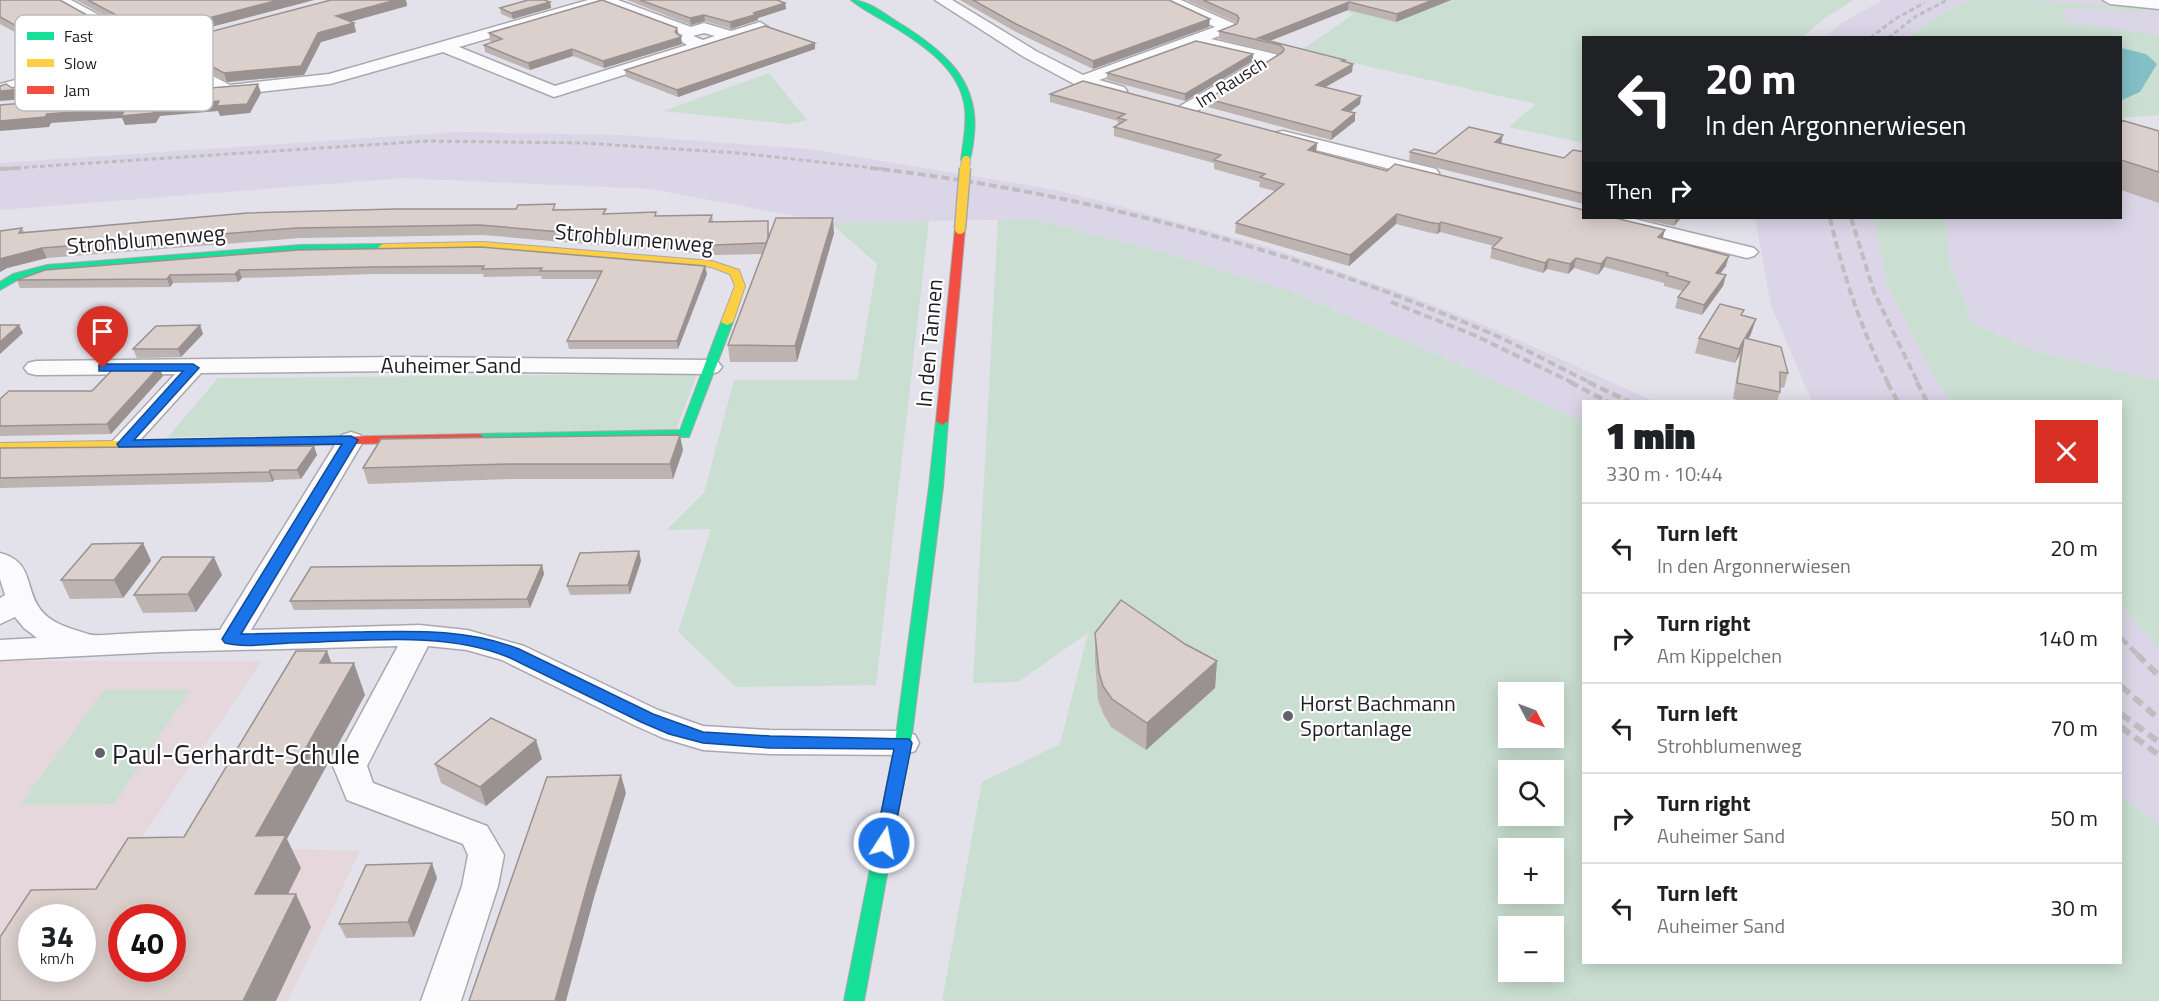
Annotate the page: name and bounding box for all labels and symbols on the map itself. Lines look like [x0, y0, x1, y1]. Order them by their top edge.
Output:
legend [15, 15, 213, 111]
text: Fast [64, 24, 93, 48]
street label: Im Rausch [1190, 50, 1272, 114]
text: Slow [64, 51, 97, 75]
text: Jam [64, 78, 90, 102]
street label: Strohblumenweg [553, 214, 715, 262]
street label: Strohblumenweg [65, 215, 227, 263]
street label: In den Tannen [906, 277, 952, 409]
pin [77, 306, 128, 368]
street label: Auheimer Sand [381, 348, 521, 382]
north arrow [1498, 682, 1564, 748]
place label: Horst Bachmann Sportanlage [1300, 686, 1456, 745]
marker: Horst Bachmann Sportanlage [1281, 709, 1295, 723]
place label: Paul-Gerhardt-Schule [112, 733, 360, 774]
marker: Paul-Gerhardt-Schule [93, 746, 107, 760]
position arrow [852, 811, 916, 875]
speed limit sign: 40 [108, 904, 186, 982]

